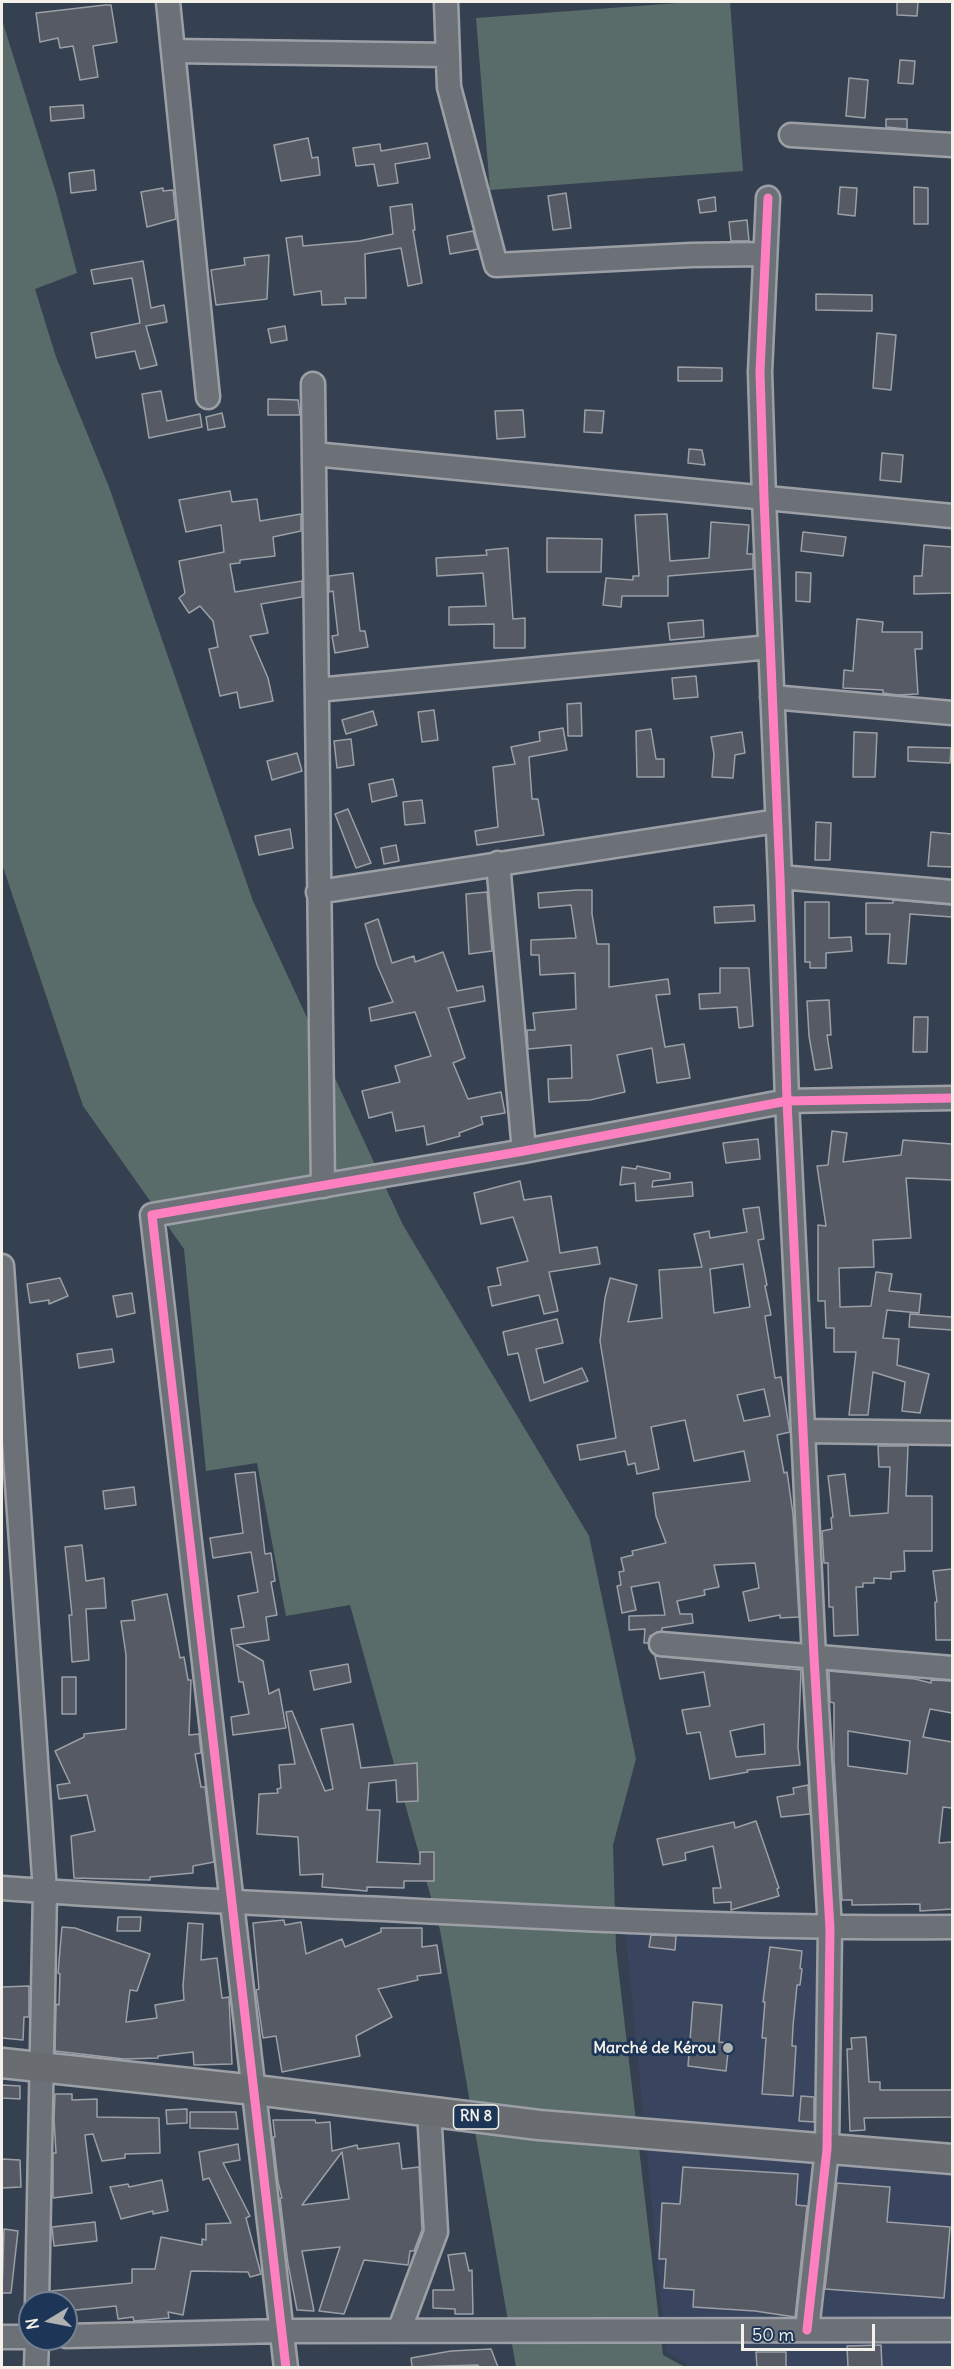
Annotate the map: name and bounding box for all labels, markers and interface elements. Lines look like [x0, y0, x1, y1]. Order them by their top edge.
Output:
place label: Marché de Kérou [593, 2038, 716, 2058]
marker: Marché de Kérou [721, 2041, 735, 2055]
road number: RN 8 [454, 2105, 498, 2129]
north arrow [18, 2291, 78, 2351]
scale bar [744, 2312, 878, 2350]
text: N [21, 2317, 43, 2331]
text: 50 m [752, 2323, 794, 2346]

